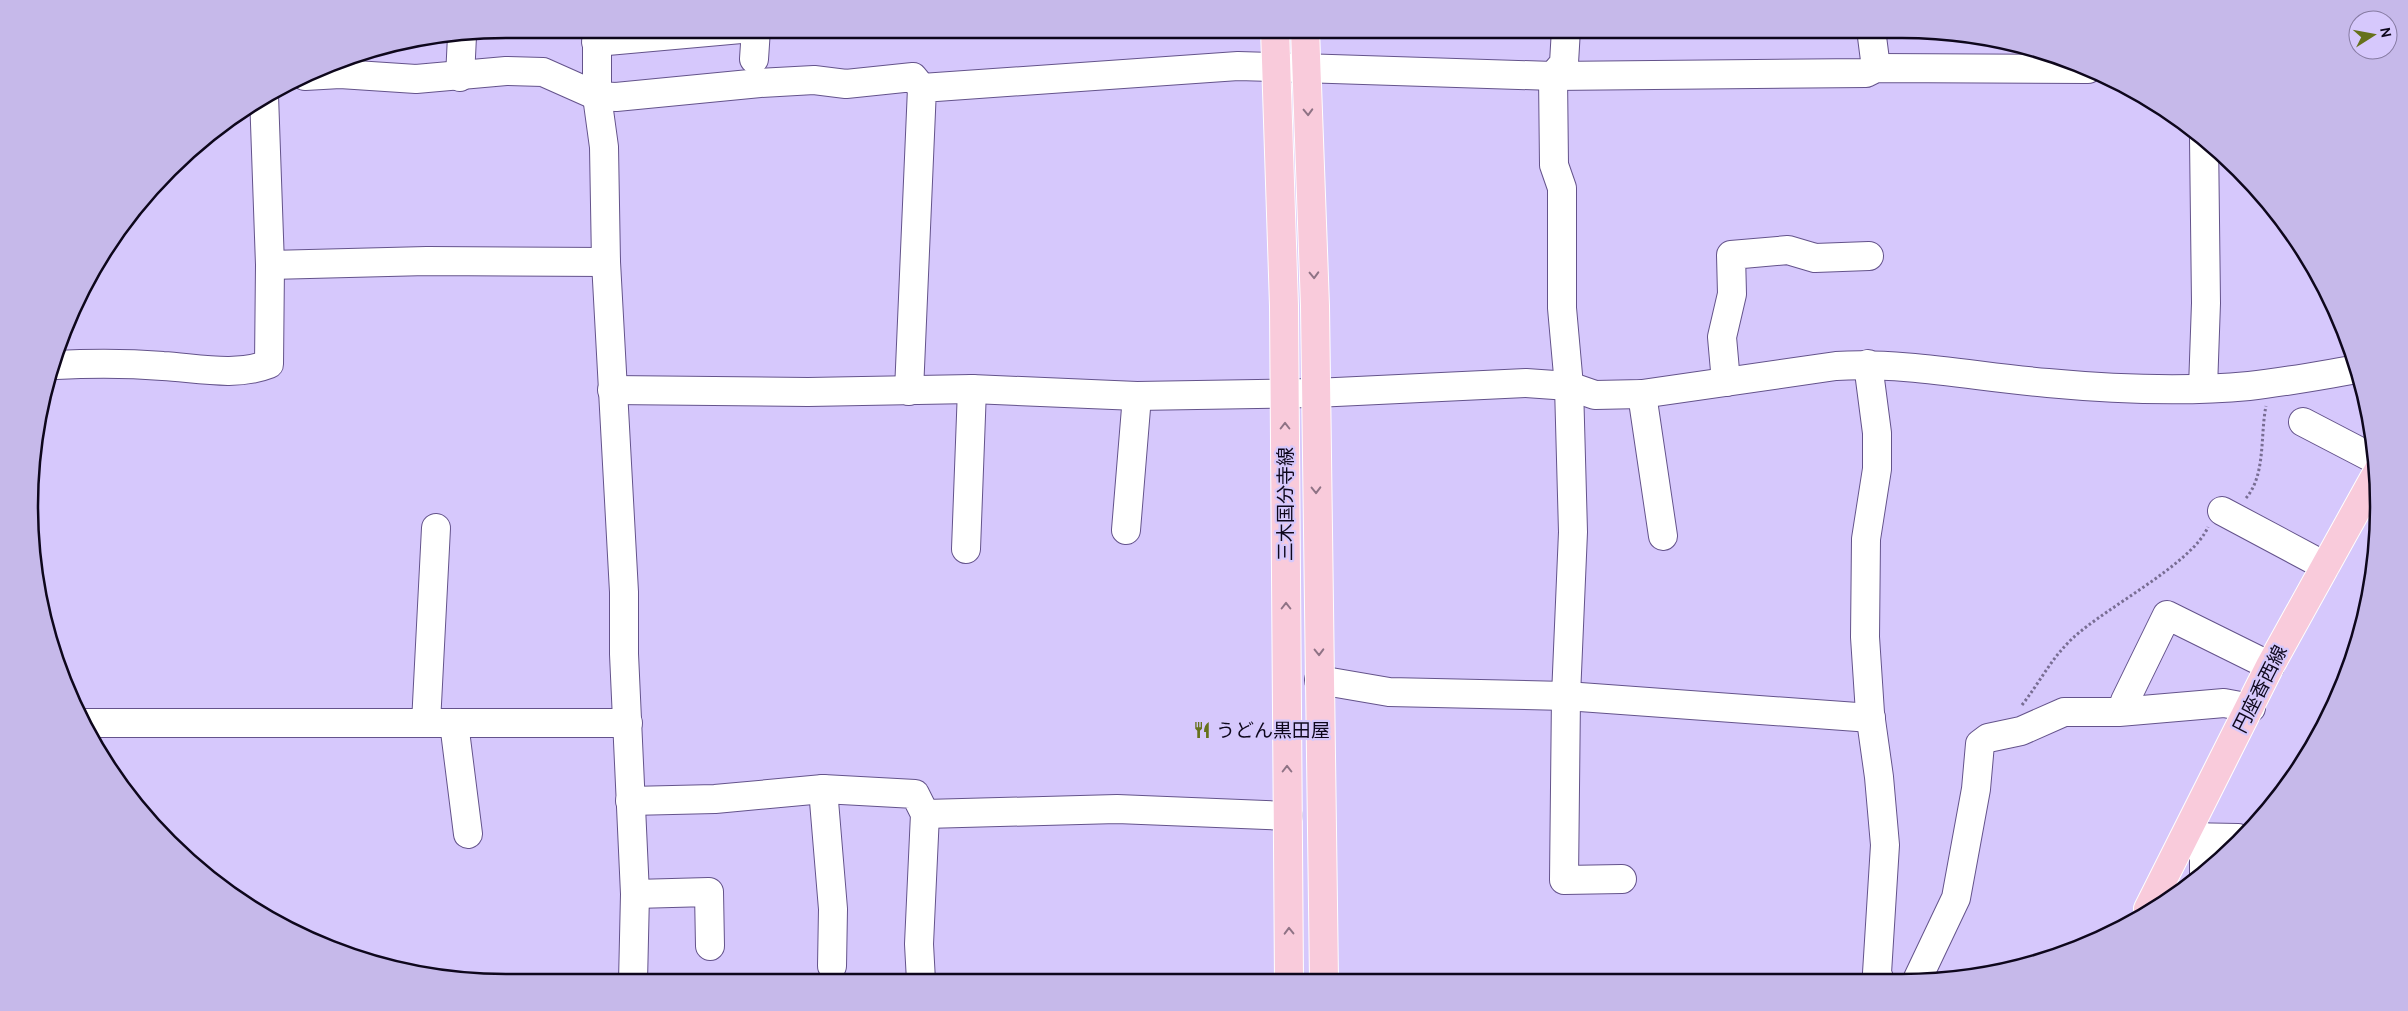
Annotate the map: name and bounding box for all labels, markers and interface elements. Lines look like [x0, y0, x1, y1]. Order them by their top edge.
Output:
north arrow [2348, 10, 2398, 60]
text: N [2376, 26, 2396, 39]
one-way arrow [1302, 109, 1313, 117]
one-way arrow [1308, 271, 1319, 279]
one-way arrow [1280, 422, 1290, 430]
street label: 三木国分寺線 [1274, 447, 1297, 561]
one-way arrow [1311, 486, 1321, 494]
one-way arrow [1281, 602, 1291, 610]
street label: 円座香西線 [2228, 641, 2292, 737]
one-way arrow [1314, 649, 1324, 657]
place label: うどん黒田屋 [1216, 719, 1330, 742]
restaurant icon: うどん黒田屋 [1192, 720, 1212, 740]
one-way arrow [1282, 765, 1292, 772]
one-way arrow [1284, 927, 1294, 935]

